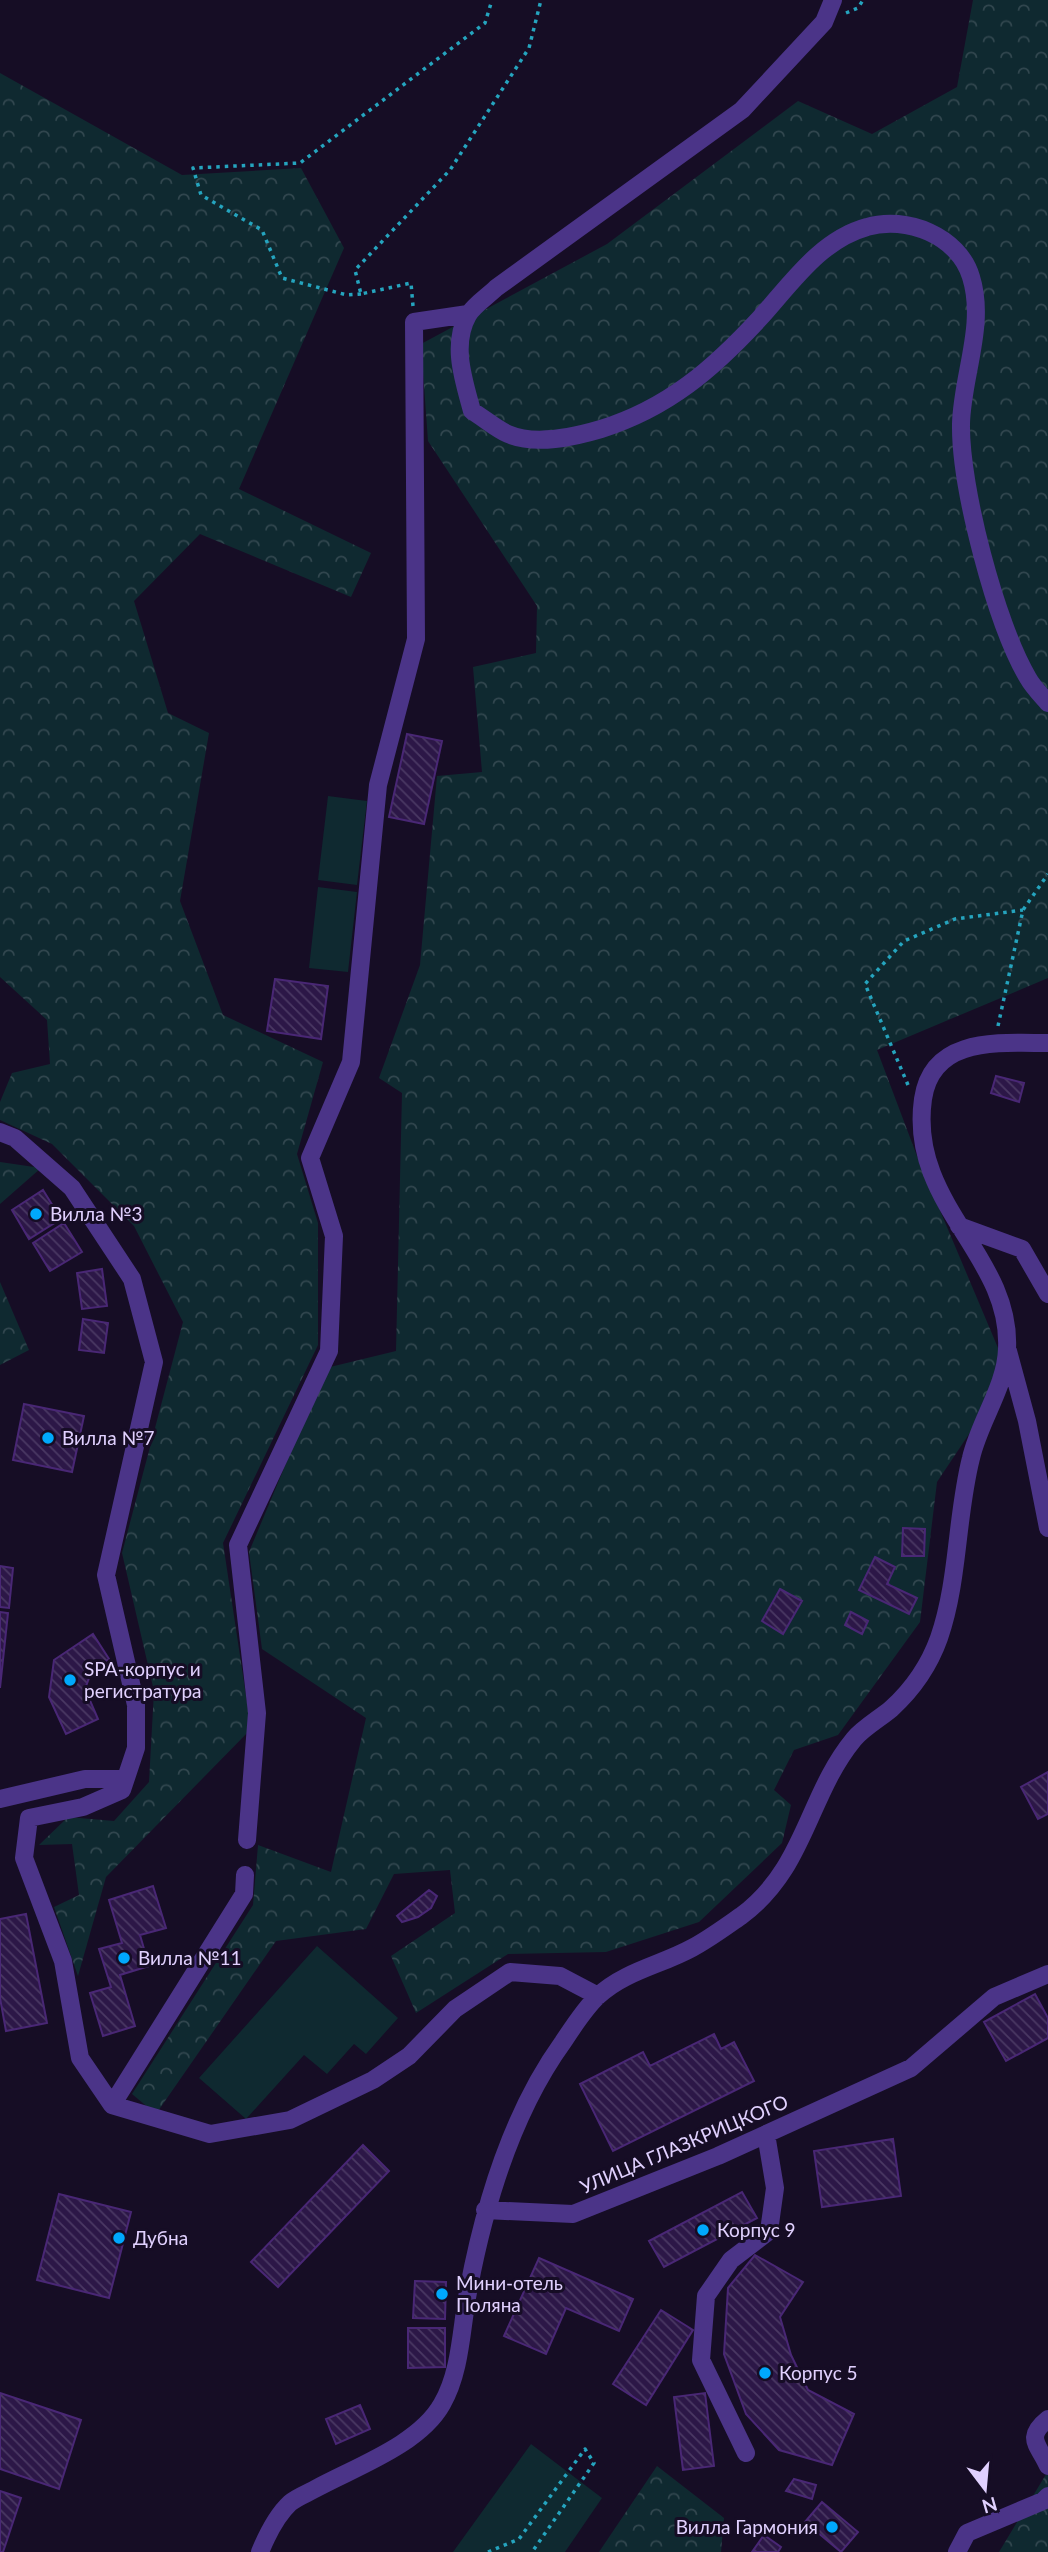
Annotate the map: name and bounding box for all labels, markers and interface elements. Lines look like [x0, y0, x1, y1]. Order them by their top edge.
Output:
place label: Вилла №3 [50, 1202, 143, 1225]
marker: Вилла №3 [28, 1206, 44, 1222]
place label: Вилла №7 [62, 1426, 155, 1449]
marker: Вилла №7 [40, 1430, 56, 1446]
place label: SPA-корпус и регистратура [84, 1657, 201, 1702]
marker: SPA-корпус и регистратура [62, 1672, 78, 1688]
place label: Вилла №11 [138, 1946, 242, 1969]
marker: Вилла №11 [116, 1950, 132, 1966]
street label: УЛИЦА ГЛАЗКРИЦКОГО [576, 2089, 791, 2198]
place label: Корпус 9 [717, 2218, 796, 2241]
marker: Корпус 9 [695, 2222, 711, 2238]
place label: Дубна [133, 2226, 188, 2249]
marker: Дубна [111, 2230, 127, 2246]
place label: Мини-отель Поляна [456, 2271, 563, 2316]
marker: Мини-отель Поляна [434, 2286, 450, 2302]
place label: Корпус 5 [779, 2361, 858, 2384]
marker: Корпус 5 [757, 2365, 773, 2381]
north arrow [950, 2454, 1020, 2524]
text: N [980, 2493, 1000, 2519]
place label: Вилла Гармония [676, 2515, 818, 2538]
marker: Вилла Гармония [824, 2519, 840, 2535]

